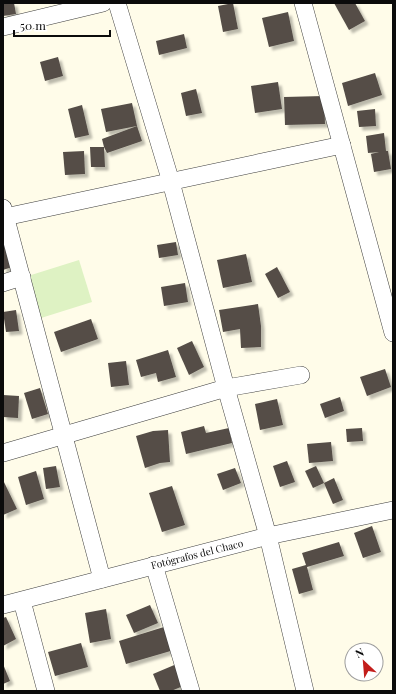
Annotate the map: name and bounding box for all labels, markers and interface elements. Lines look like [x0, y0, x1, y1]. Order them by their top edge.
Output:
scale bar [14, 12, 110, 38]
text: 50 m [20, 17, 46, 33]
street label: Fotógrafos del Chaco [149, 536, 245, 572]
north arrow [344, 642, 384, 682]
text: N [353, 644, 366, 661]

